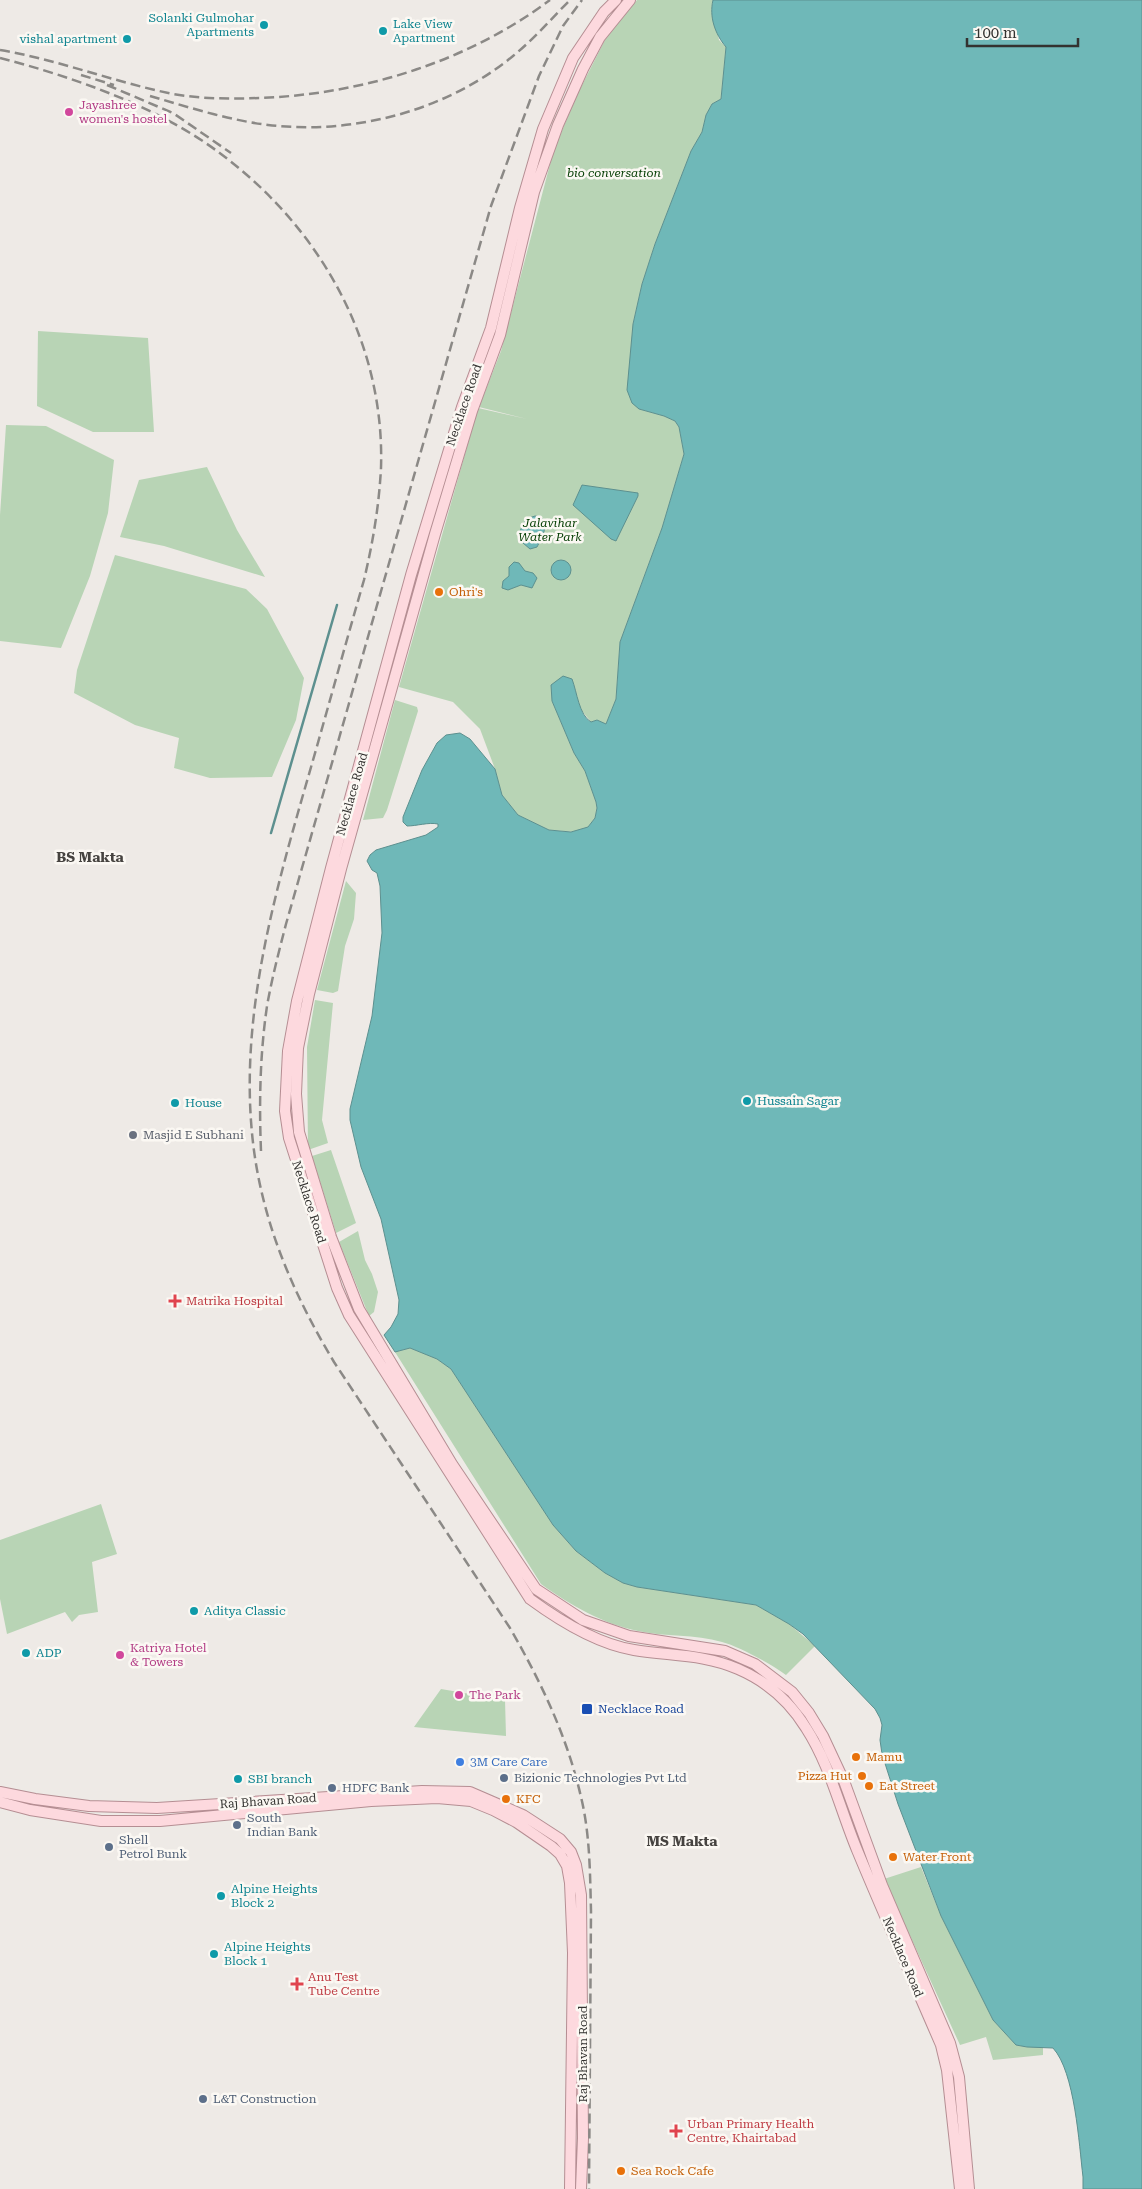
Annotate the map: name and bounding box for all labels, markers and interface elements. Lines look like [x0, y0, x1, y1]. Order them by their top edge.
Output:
place label: Solanki Gulmohar Apartments [148, 11, 254, 39]
scale bar [967, 15, 1078, 47]
place label: Lake View Apartment [393, 17, 455, 45]
marker: Solanki Gulmohar Apartments [258, 19, 270, 31]
text: 100 m [974, 24, 1017, 42]
marker: Lake View Apartment [377, 25, 389, 37]
place label: vishal apartment [19, 32, 118, 46]
marker: vishal apartment [121, 33, 133, 45]
place label: Jayashree women's hostel [79, 98, 168, 126]
marker: Jayashree women's hostel [63, 106, 75, 118]
park label: bio conversation [567, 166, 661, 180]
street label: Necklace Road [443, 362, 485, 448]
park label: Jalavihar Water Park [518, 516, 582, 544]
place label: Ohri's [449, 585, 483, 599]
marker: Ohri's [433, 586, 445, 598]
street label: Necklace Road [333, 750, 371, 837]
district label: BS Makta [56, 849, 125, 865]
place label: Hussain Sagar [757, 1094, 839, 1108]
marker: Hussain Sagar [741, 1095, 753, 1107]
place label: House [185, 1096, 222, 1110]
marker: House [169, 1097, 181, 1109]
place label: Masjid E Subhani [143, 1128, 244, 1142]
marker: Masjid E Subhani [127, 1129, 139, 1141]
street label: Necklace Road [289, 1159, 329, 1245]
marker: Matrika Hospital [168, 1294, 182, 1308]
place label: Matrika Hospital [186, 1294, 283, 1308]
place label: Aditya Classic [204, 1604, 286, 1618]
marker: Aditya Classic [188, 1605, 200, 1617]
place label: Katriya Hotel & Towers [130, 1641, 207, 1669]
place label: ADP [36, 1646, 62, 1660]
marker: ADP [20, 1647, 32, 1659]
marker: Katriya Hotel & Towers [114, 1649, 126, 1661]
place label: The Park [469, 1688, 521, 1702]
marker: The Park [453, 1689, 465, 1701]
marker: Necklace Road [580, 1702, 594, 1716]
place label: Necklace Road [598, 1702, 684, 1716]
place label: Mamu [866, 1750, 903, 1764]
marker: Mamu [850, 1751, 862, 1763]
place label: 3M Care Care [470, 1755, 548, 1769]
marker: 3M Care Care [454, 1756, 466, 1768]
place label: Pizza Hut [798, 1769, 853, 1783]
marker: Pizza Hut [856, 1770, 868, 1782]
place label: Bizionic Technologies Pvt Ltd [514, 1771, 687, 1785]
place label: SBI branch [248, 1772, 313, 1786]
marker: Bizionic Technologies Pvt Ltd [498, 1772, 510, 1784]
marker: SBI branch [232, 1773, 244, 1785]
place label: Eat Street [879, 1779, 936, 1793]
marker: Eat Street [863, 1780, 875, 1792]
place label: HDFC Bank [342, 1781, 410, 1795]
marker: HDFC Bank [326, 1782, 338, 1794]
street label: Raj Bhavan Road [219, 1791, 317, 1811]
place label: KFC [516, 1792, 541, 1806]
marker: KFC [500, 1793, 512, 1805]
place label: South Indian Bank [247, 1811, 318, 1839]
marker: South Indian Bank [231, 1819, 243, 1831]
place label: Shell Petrol Bunk [119, 1833, 187, 1861]
district label: MS Makta [646, 1833, 718, 1849]
marker: Shell Petrol Bunk [103, 1841, 115, 1853]
place label: Water Front [903, 1850, 972, 1864]
marker: Water Front [887, 1851, 899, 1863]
place label: Alpine Heights Block 2 [231, 1882, 318, 1910]
marker: Alpine Heights Block 2 [215, 1890, 227, 1902]
street label: Necklace Road [880, 1915, 926, 2000]
place label: Alpine Heights Block 1 [224, 1940, 311, 1968]
marker: Alpine Heights Block 1 [208, 1948, 220, 1960]
place label: Anu Test Tube Centre [308, 1970, 380, 1998]
marker: Anu Test Tube Centre [290, 1977, 304, 1991]
street label: Raj Bhavan Road [576, 2005, 590, 2102]
place label: L&T Construction [213, 2092, 317, 2106]
marker: L&T Construction [197, 2093, 209, 2105]
place label: Urban Primary Health Centre, Khairtabad [687, 2117, 815, 2145]
marker: Urban Primary Health Centre, Khairtabad [669, 2124, 683, 2138]
place label: Sea Rock Cafe [631, 2164, 714, 2178]
marker: Sea Rock Cafe [615, 2165, 627, 2177]

